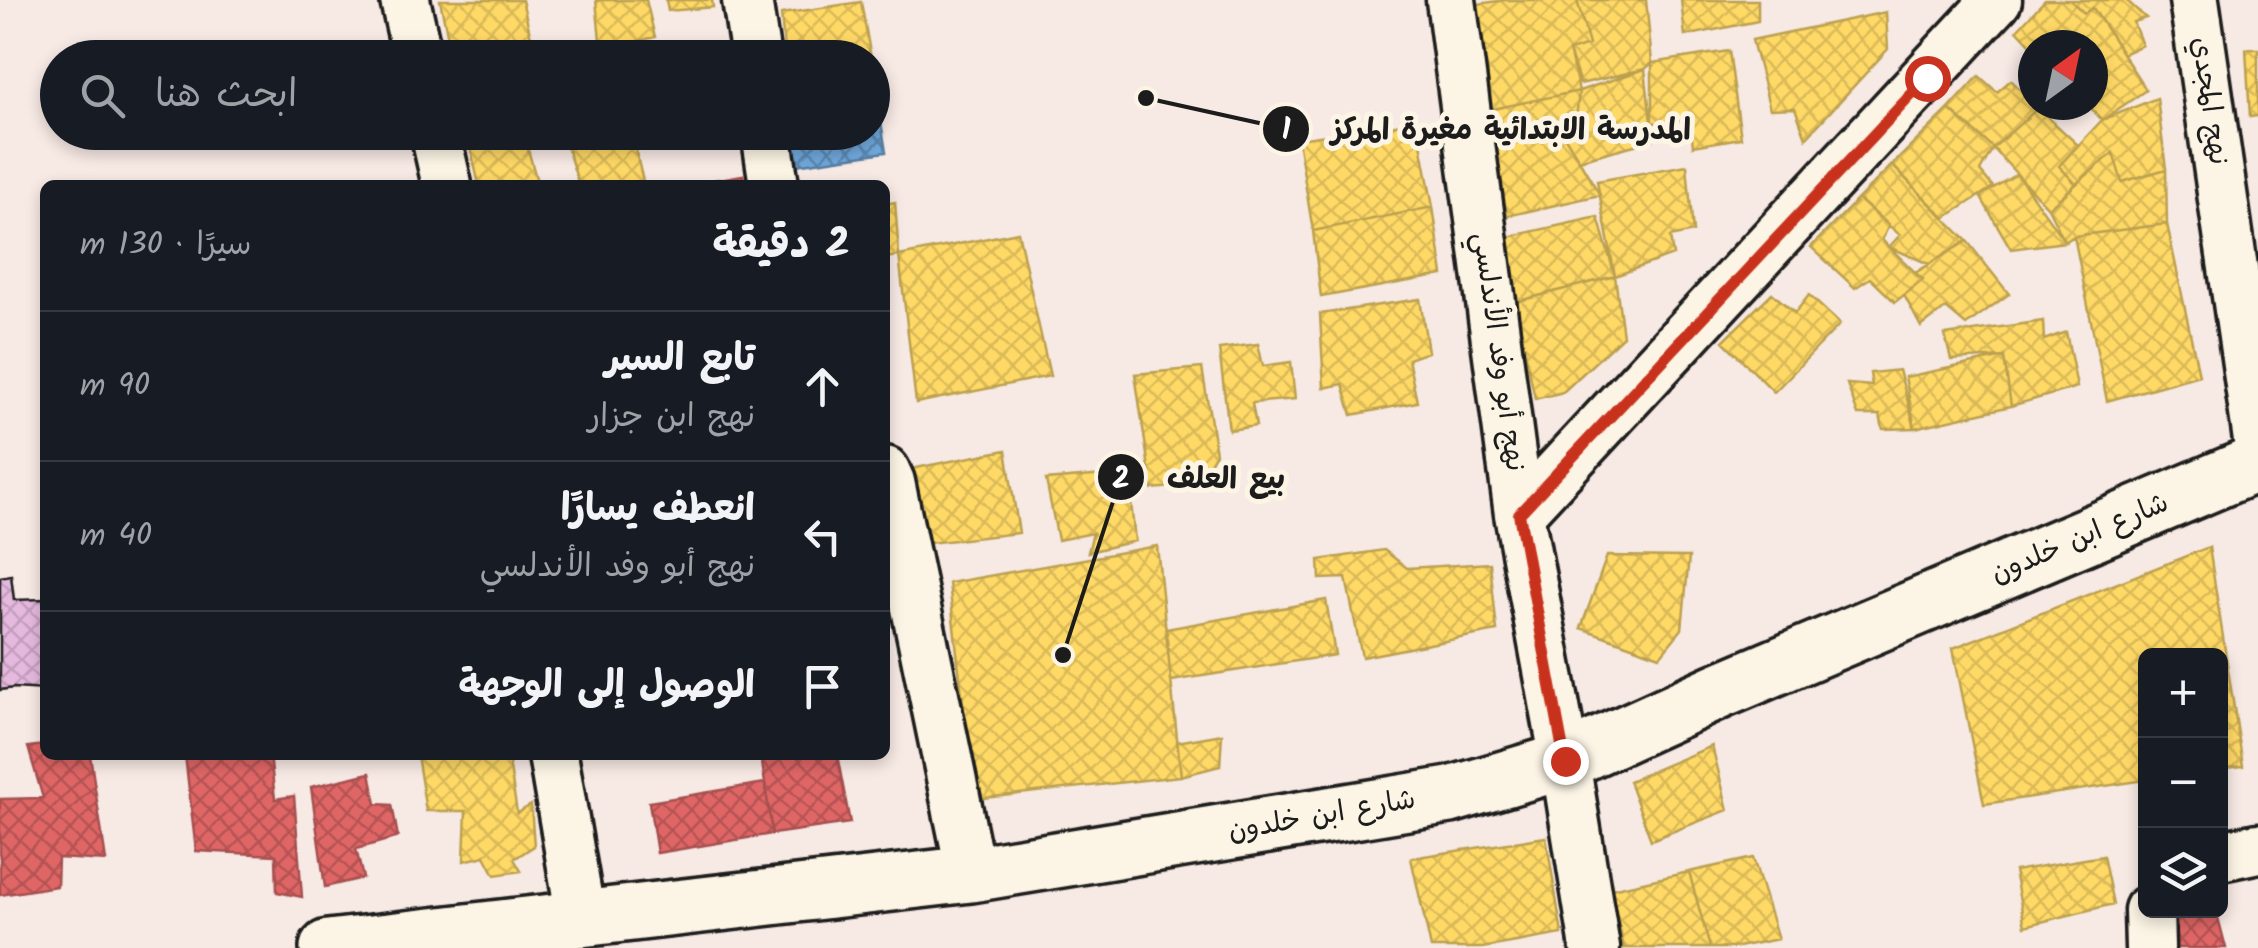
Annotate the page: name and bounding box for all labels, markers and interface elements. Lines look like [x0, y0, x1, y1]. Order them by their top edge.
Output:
north arrow [2018, 30, 2108, 120]
street label: نهج المجدي [2178, 34, 2240, 168]
search box [40, 40, 890, 150]
route start [1905, 56, 1951, 102]
text: ابحث هنا [155, 66, 297, 126]
icon: search [75, 68, 130, 123]
callout: المدرسة الابتدائية مغيرة المركز [1261, 99, 1711, 159]
text: 1 [1281, 107, 1291, 155]
text: المدرسة الابتدائية مغيرة المركز [1328, 107, 1691, 155]
text: 2 دقيقة [712, 212, 850, 279]
text: سيرًا · 130 m [80, 220, 252, 271]
street label: نهج أبو وفد الأندلسي [1459, 230, 1537, 474]
text: تابع السير [605, 330, 755, 390]
icon: ahead [795, 359, 850, 414]
text: 90 m [80, 361, 150, 412]
text: نهج ابن جزار [588, 392, 755, 443]
callout: بيع العلف [1096, 447, 1305, 507]
text: 2 [1112, 456, 1130, 504]
text: بيع العلف [1167, 456, 1285, 504]
text: انعطف يسارًا [561, 480, 755, 540]
street label: شارع ابن خلدون [1984, 481, 2176, 597]
icon: left [795, 509, 850, 564]
text: 40 m [80, 511, 152, 562]
text: نهج أبو وفد الأندلسي [480, 542, 755, 593]
map controls [2138, 648, 2228, 918]
button: + [2138, 648, 2228, 738]
text: الوصول إلى الوجهة [459, 657, 755, 717]
icon: arrive [795, 659, 850, 714]
button: − [2138, 738, 2228, 828]
route end [1543, 739, 1589, 785]
street label: شارع ابن خلدون [1225, 777, 1419, 855]
button: layers [2138, 828, 2228, 918]

